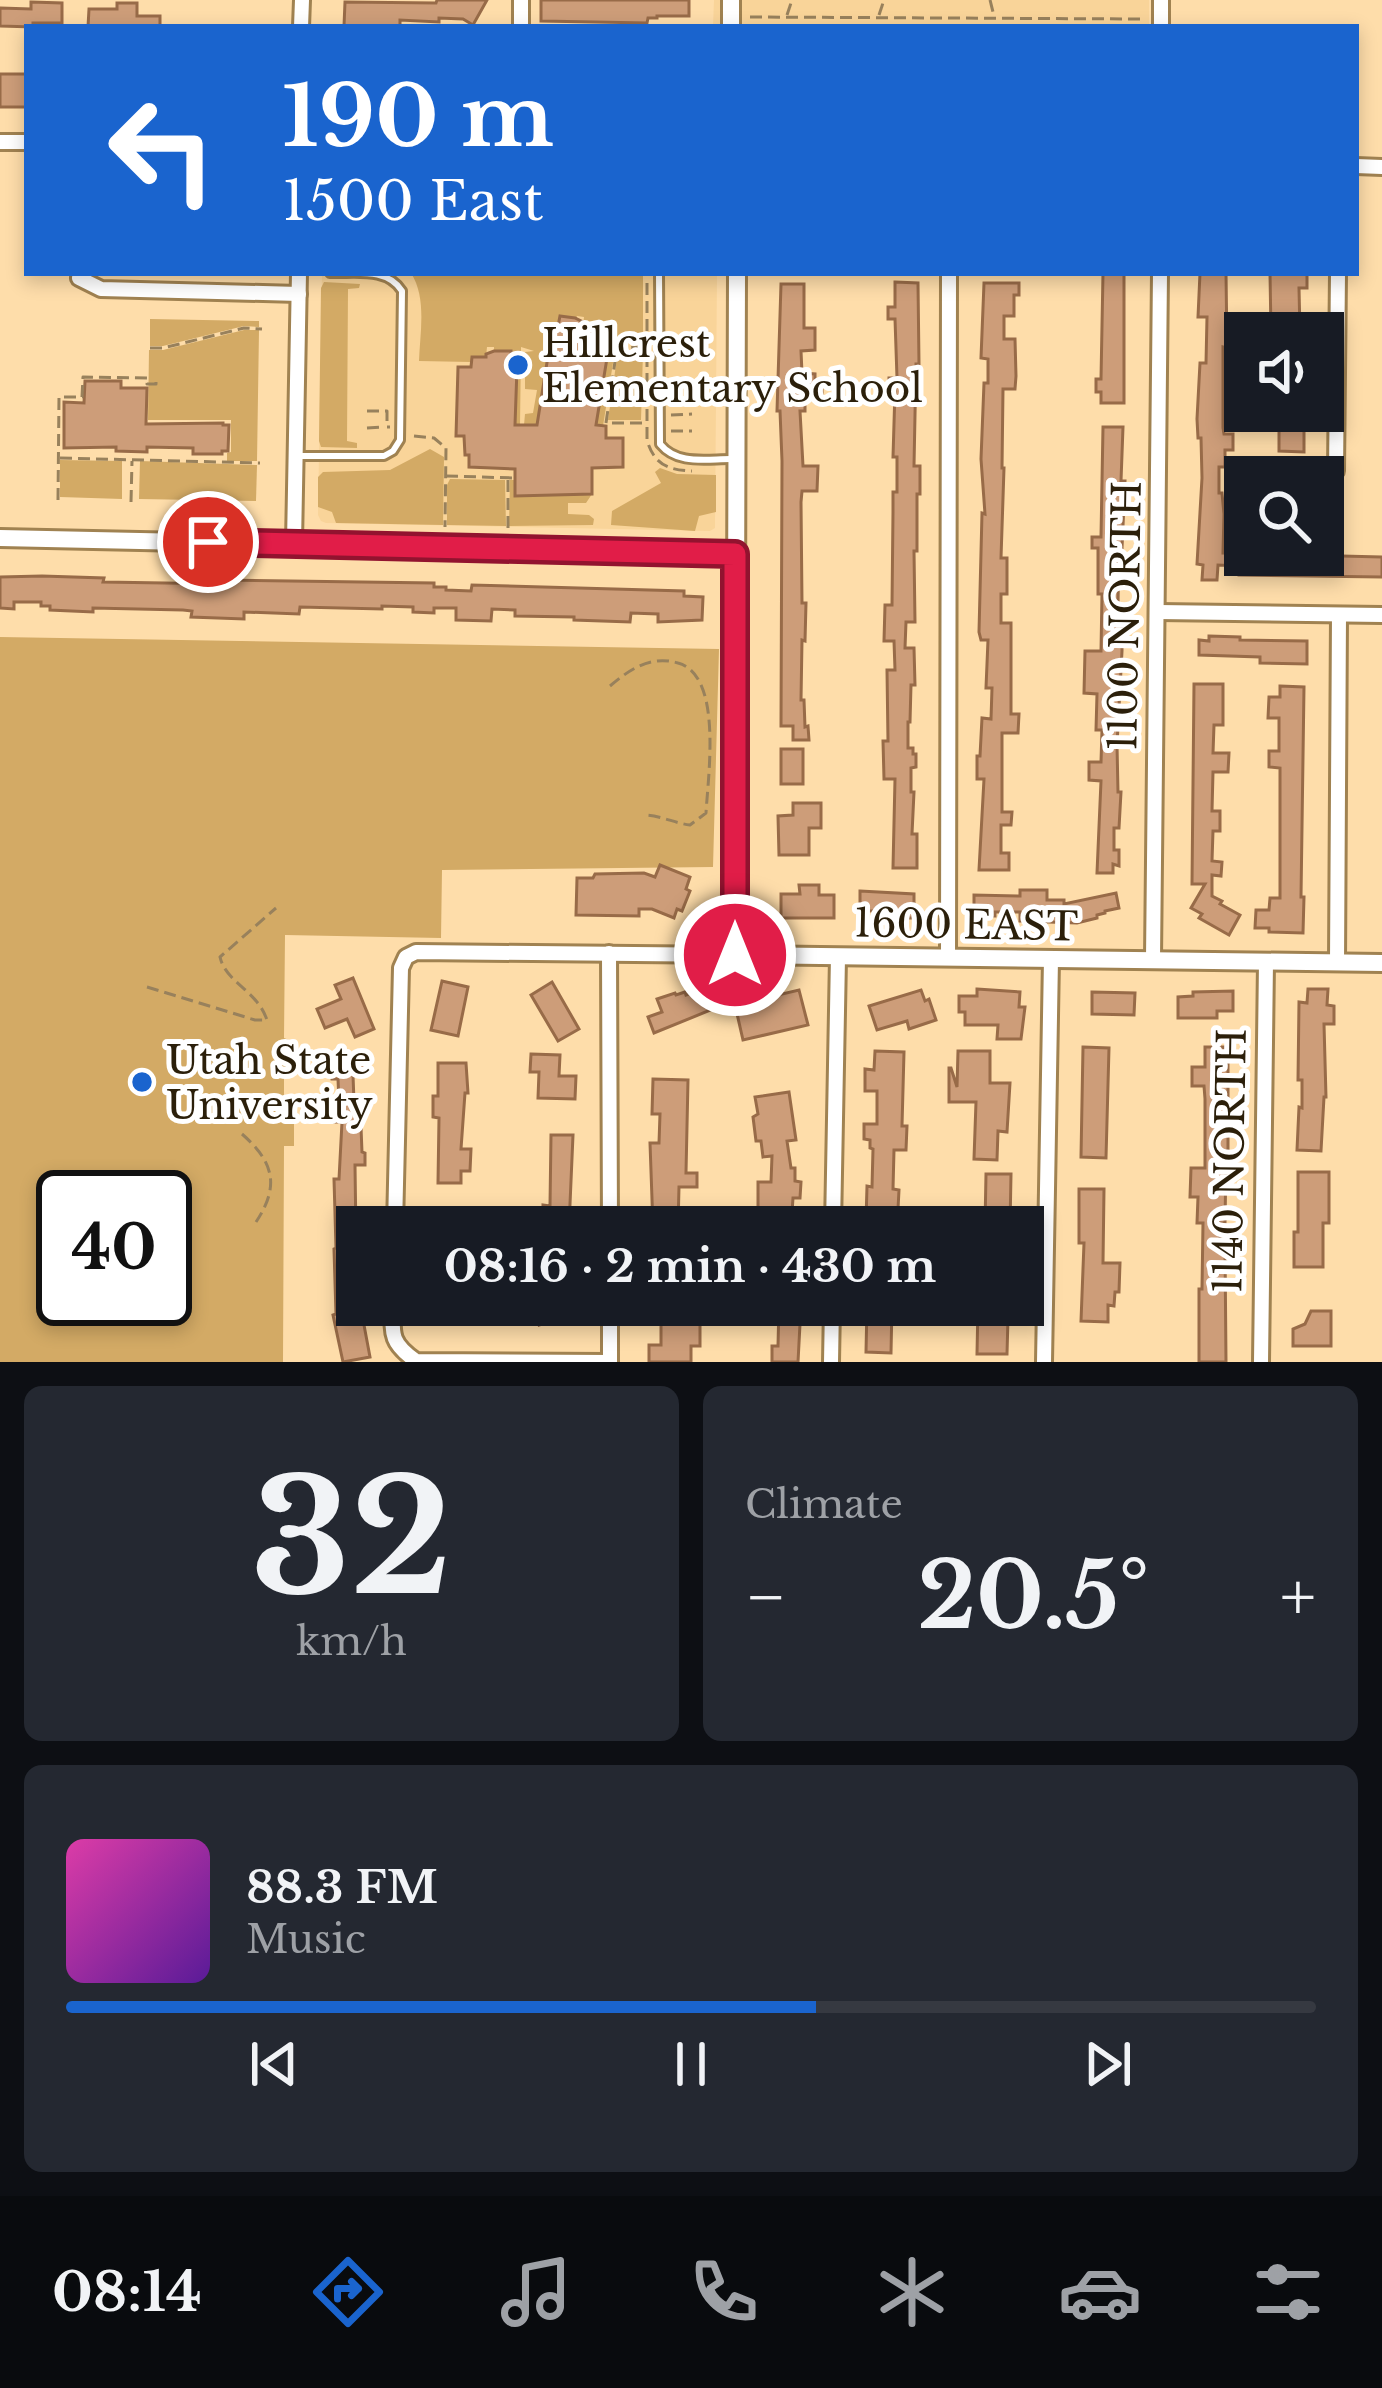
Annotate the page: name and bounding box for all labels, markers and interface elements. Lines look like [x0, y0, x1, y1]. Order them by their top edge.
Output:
text: 190 m [282, 65, 554, 169]
icon: left [84, 72, 240, 228]
text: 1500 East [282, 168, 543, 235]
map controls [1224, 312, 1344, 576]
button: sound [1224, 312, 1344, 432]
place label: Hillcrest Elementary School [542, 319, 923, 413]
marker: Hillcrest Elementary School [505, 352, 531, 378]
button: search [1224, 456, 1344, 576]
street label: 1100 NORTH [1098, 481, 1152, 751]
pin [157, 491, 259, 593]
icon: arrive [175, 509, 241, 575]
position arrow [672, 892, 798, 1018]
street label: 1600 EAST [854, 899, 1078, 951]
street label: 1140 NORTH [1203, 1028, 1257, 1294]
place label: Utah State University [166, 1036, 373, 1130]
marker: Utah State University [129, 1069, 155, 1095]
speed limit sign: 40 [36, 1170, 192, 1326]
text: 08:16 · 2 min · 430 m [444, 1238, 936, 1294]
text: 32 [251, 1442, 452, 1635]
text: Climate [745, 1480, 903, 1529]
text: 20.5° [917, 1541, 1149, 1652]
text: − [745, 1556, 787, 1638]
text: + [1280, 1556, 1316, 1638]
text: km/h [296, 1617, 407, 1666]
text: 88.3 FM [246, 1859, 438, 1915]
text: Music [246, 1915, 366, 1964]
icon: previous [241, 2031, 307, 2097]
icon: pause [658, 2031, 724, 2097]
icon: next [1075, 2031, 1141, 2097]
icon: directions [306, 2250, 390, 2334]
icon: music [494, 2250, 578, 2334]
icon: phone [682, 2250, 766, 2334]
icon: climate [870, 2250, 954, 2334]
icon: car [1058, 2250, 1142, 2334]
icon: filters [1246, 2250, 1330, 2334]
text: 08:14 [52, 2259, 202, 2326]

